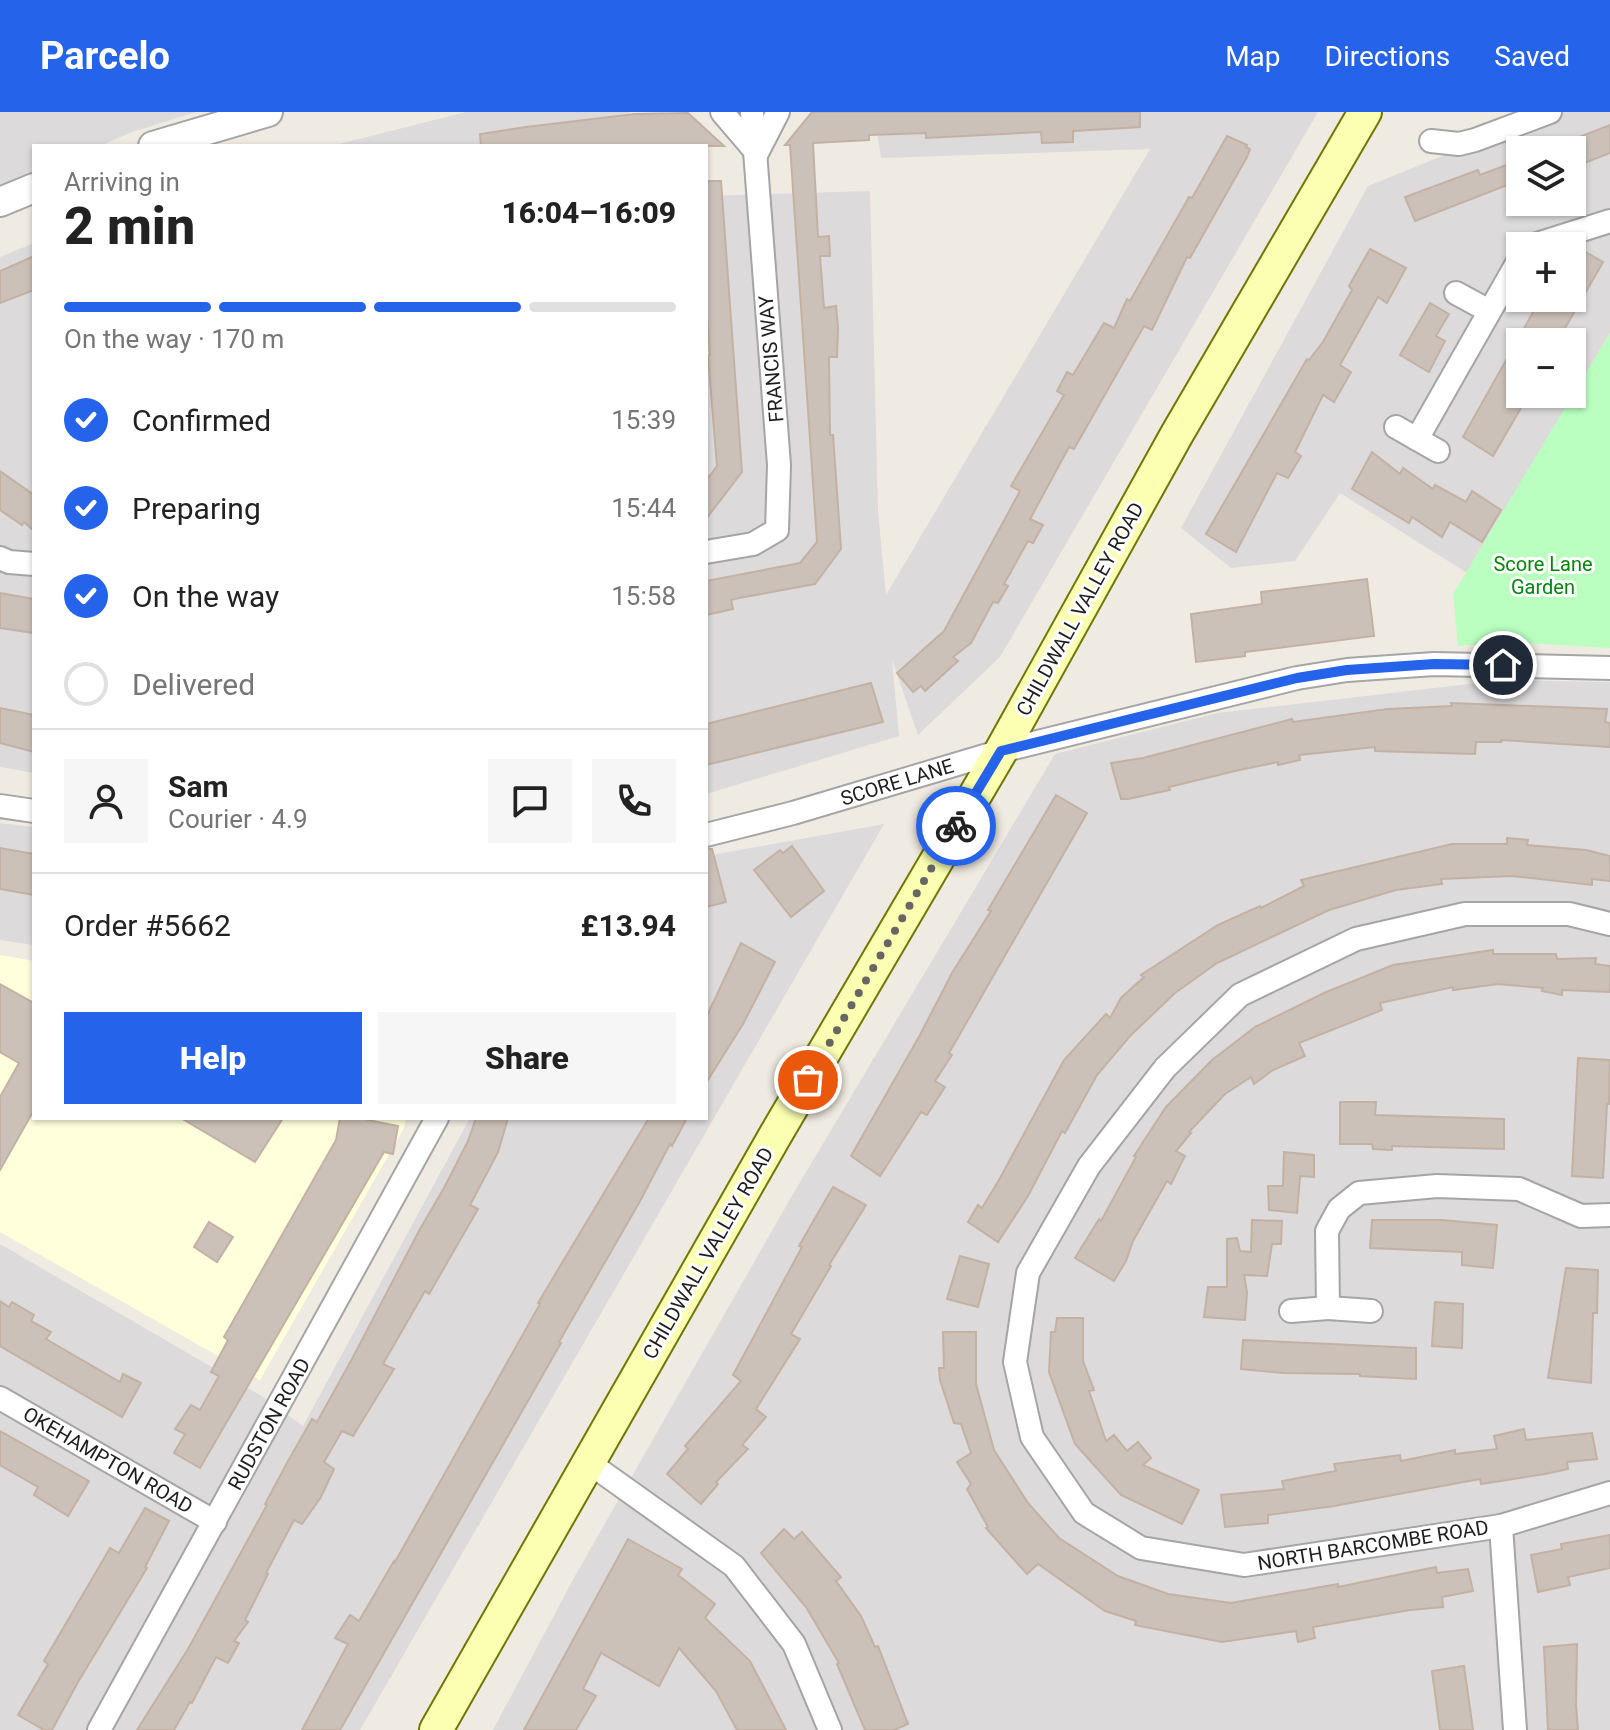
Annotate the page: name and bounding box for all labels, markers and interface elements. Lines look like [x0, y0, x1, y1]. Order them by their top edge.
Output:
text: Parcelo [40, 34, 170, 78]
text: Map [1225, 40, 1281, 73]
text: Directions [1325, 40, 1450, 73]
text: Saved [1494, 40, 1570, 73]
map controls [1506, 136, 1586, 408]
button: layers [1506, 136, 1586, 216]
text: Arriving in [64, 167, 180, 197]
text: 16:04–16:09 [501, 195, 676, 230]
text: 2 min [64, 196, 195, 257]
button: + [1506, 232, 1586, 312]
street label: FRANCIS WAY [753, 294, 789, 424]
text: On the way · 170 m [64, 324, 284, 354]
button: − [1506, 328, 1586, 408]
icon: check [64, 398, 108, 442]
text: Confirmed [132, 403, 271, 438]
text: 15:39 [611, 405, 676, 435]
icon: check [64, 486, 108, 530]
text: Preparing [132, 491, 261, 526]
text: 15:44 [611, 493, 676, 523]
street label: CHILDWALL VALLEY ROAD [1011, 498, 1149, 720]
park label: Score Lane Garden [1493, 552, 1593, 599]
icon: check [64, 574, 108, 618]
text: On the way [132, 579, 279, 614]
text: 15:58 [611, 581, 676, 611]
pin [1469, 631, 1537, 699]
icon: home [1481, 643, 1525, 687]
text: Delivered [132, 667, 255, 702]
street label: SCORE LANE [838, 753, 956, 811]
button: person [64, 759, 148, 843]
button: chat [488, 759, 572, 843]
button: phone [592, 759, 676, 843]
text: Sam [168, 769, 229, 804]
courier [916, 786, 996, 866]
text: Courier · 4.9 [168, 804, 308, 834]
icon: bike [934, 804, 978, 848]
text: Order #5662 [64, 908, 231, 943]
text: £13.94 [581, 908, 676, 943]
button: Help [64, 1012, 362, 1104]
button: Share [378, 1012, 676, 1104]
pin [774, 1046, 842, 1114]
icon: bag [786, 1058, 830, 1102]
street label: CHILDWALL VALLEY ROAD [637, 1143, 779, 1363]
street label: RUDSTON ROAD [223, 1354, 315, 1494]
street label: OKEHAMPTON ROAD [19, 1402, 197, 1518]
street label: NORTH BARCOMBE ROAD [1256, 1515, 1490, 1575]

